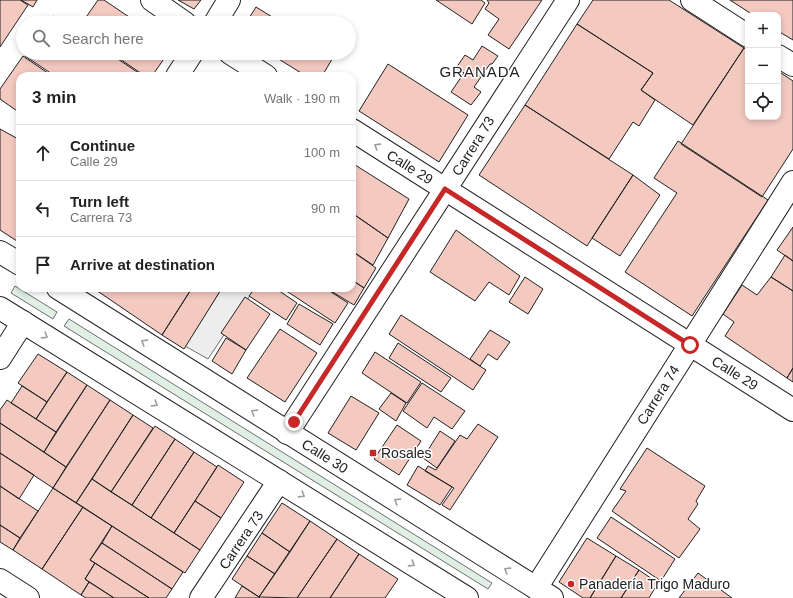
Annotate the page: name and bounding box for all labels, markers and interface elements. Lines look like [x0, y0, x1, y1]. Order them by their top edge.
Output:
map controls [745, 12, 781, 120]
button: + [745, 12, 781, 48]
search box [16, 16, 356, 60]
icon: search [30, 27, 52, 49]
text: Search here [62, 30, 144, 47]
button: − [745, 48, 781, 84]
district label: GRANADA [439, 63, 521, 80]
button: locate [745, 84, 781, 120]
text: 3 min [32, 88, 76, 107]
text: Walk · 190 m [264, 91, 340, 106]
street label: Carrera 73 [448, 113, 498, 179]
text: Continue [70, 137, 135, 154]
icon: ahead [32, 142, 54, 164]
one-way arrow [374, 143, 381, 151]
text: 100 m [304, 145, 340, 160]
street label: Calle 29 [384, 147, 436, 188]
text: Calle 29 [70, 154, 118, 169]
text: Turn left [70, 193, 129, 210]
icon: left [32, 198, 54, 220]
text: 90 m [311, 201, 340, 216]
text: Carrera 73 [70, 210, 132, 225]
icon: arrive [32, 254, 54, 276]
text: Arrive at destination [70, 256, 215, 273]
one-way arrow [41, 331, 48, 338]
route start [681, 336, 699, 354]
one-way arrow [141, 340, 148, 347]
street label: Calle 29 [709, 353, 761, 394]
street label: Carrera 74 [633, 362, 683, 428]
one-way arrow [151, 399, 158, 407]
one-way arrow [251, 409, 258, 417]
route end [285, 413, 303, 431]
street label: Calle 30 [299, 436, 351, 477]
place label: Rosales [381, 445, 432, 461]
marker: Rosales [368, 448, 378, 458]
one-way arrow [297, 490, 304, 497]
one-way arrow [394, 498, 401, 506]
street label: Carrera 73 [216, 508, 266, 572]
one-way arrow [408, 559, 415, 566]
one-way arrow [504, 567, 511, 575]
place label: Panadería Trigo Maduro [579, 576, 730, 592]
marker: Panadería Trigo Maduro [566, 579, 576, 589]

